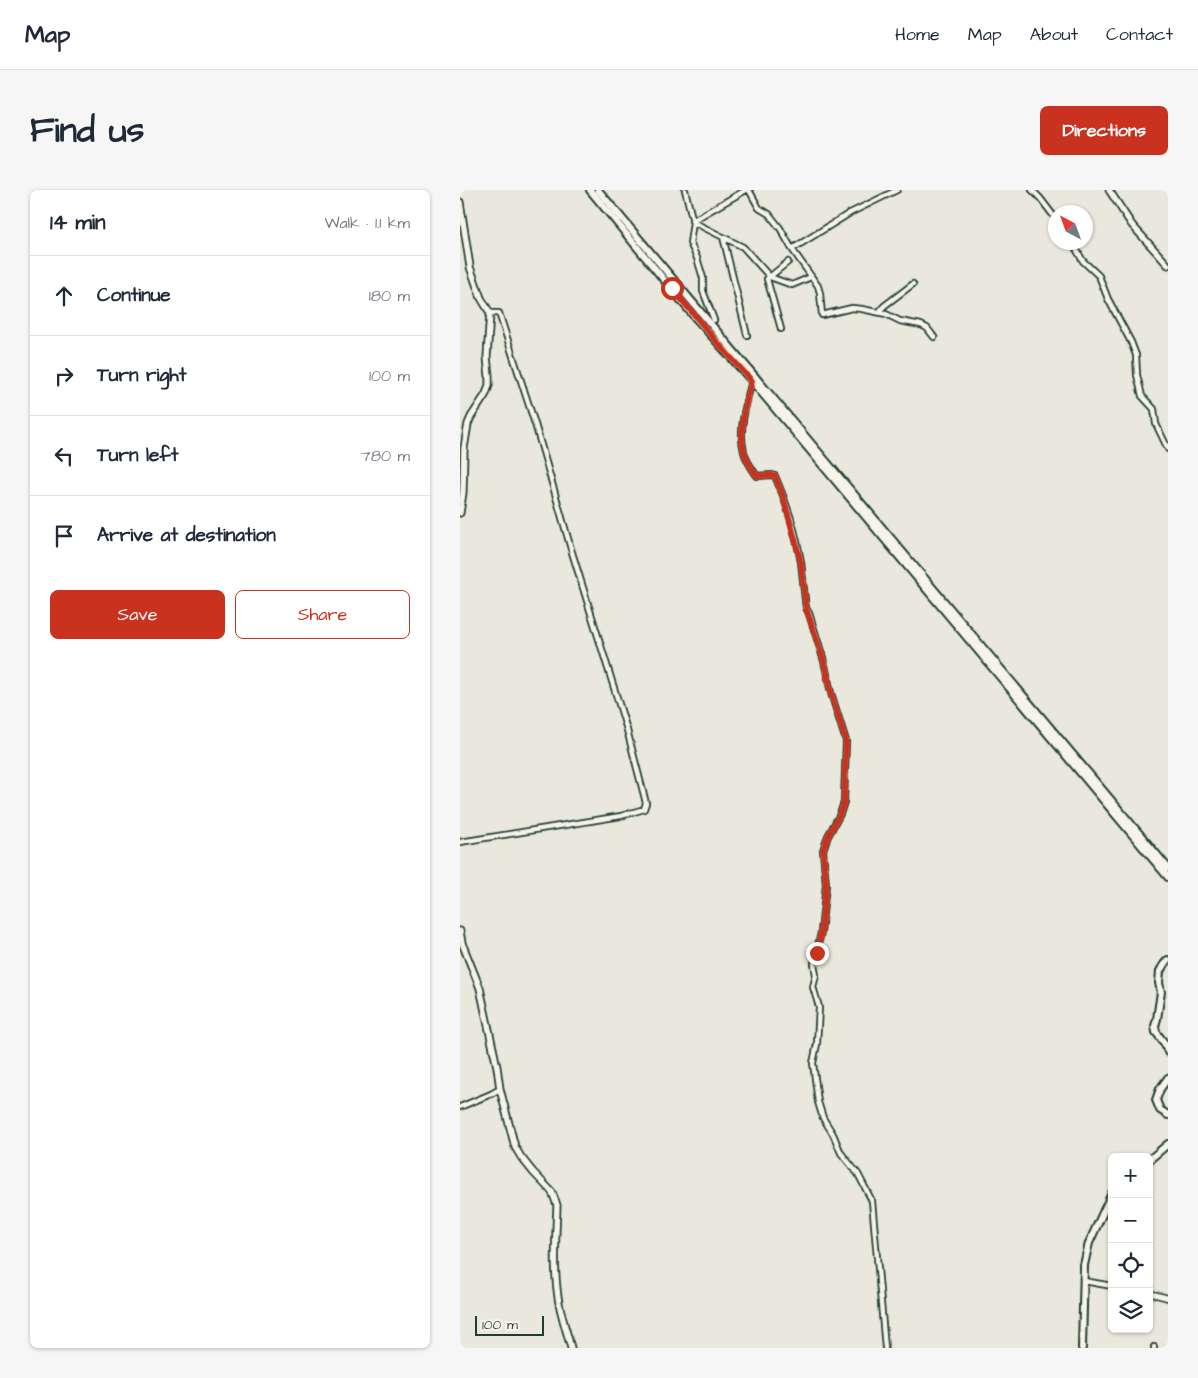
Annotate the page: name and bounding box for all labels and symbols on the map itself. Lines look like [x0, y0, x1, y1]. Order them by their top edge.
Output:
north arrow [1048, 205, 1093, 250]
route start [661, 277, 684, 300]
route end [806, 942, 829, 965]
scale bar [475, 1313, 544, 1336]

